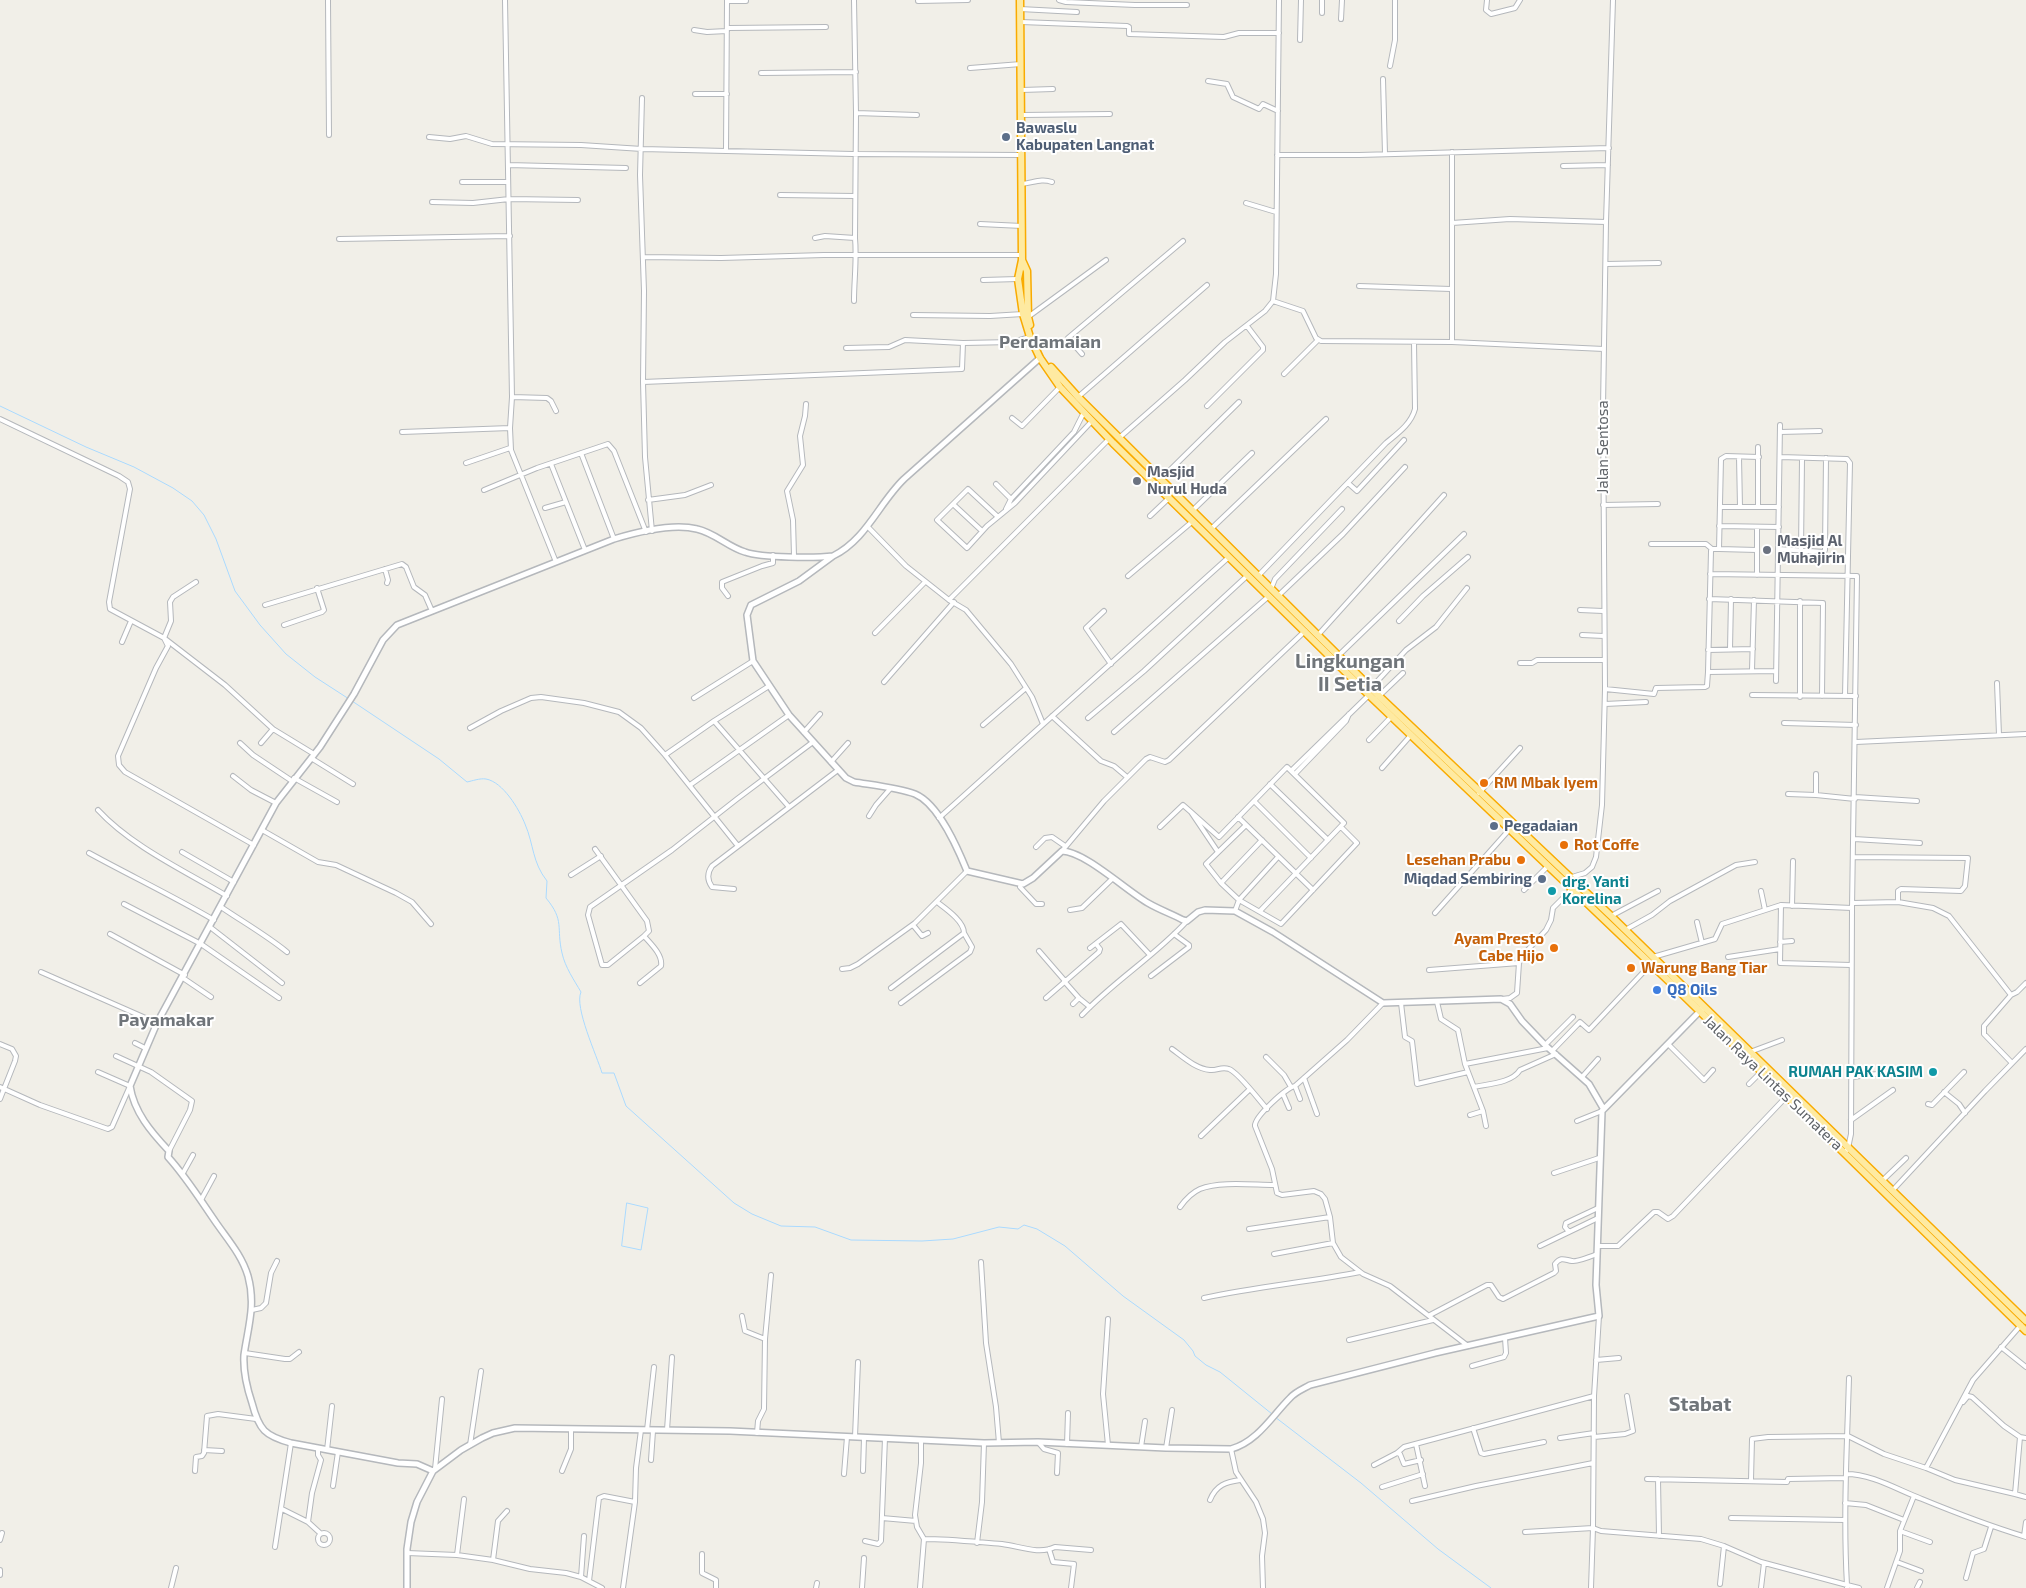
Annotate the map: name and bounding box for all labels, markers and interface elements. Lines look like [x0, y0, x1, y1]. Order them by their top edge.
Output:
place label: Bawaslu Kabupaten Langnat [1016, 119, 1154, 154]
marker: Bawaslu Kabupaten Langnat [1000, 131, 1012, 143]
district label: Perdamaian [999, 331, 1101, 353]
street label: Jalan Sentosa [1594, 400, 1612, 494]
place label: Masjid Nurul Huda [1147, 463, 1227, 498]
marker: Masjid Nurul Huda [1131, 475, 1143, 487]
place label: Masjid Al Muhajirin [1777, 532, 1845, 567]
marker: Masjid Al Muhajirin [1761, 544, 1773, 556]
district label: Lingkungan II Setia [1295, 649, 1405, 696]
place label: RM Mbak Iyem [1494, 774, 1598, 792]
marker: RM Mbak Iyem [1478, 777, 1490, 789]
place label: Pegadaian [1504, 817, 1578, 835]
marker: Pegadaian [1488, 820, 1500, 832]
place label: Rot Coffe [1574, 836, 1639, 854]
marker: Rot Coffe [1558, 839, 1570, 851]
place label: Lesehan Prabu [1406, 851, 1511, 869]
marker: Lesehan Prabu [1515, 854, 1527, 866]
place label: Miqdad Sembiring [1404, 870, 1532, 888]
marker: Miqdad Sembiring [1536, 873, 1548, 885]
place label: drg. Yanti Korelina [1562, 873, 1629, 908]
marker: drg. Yanti Korelina [1546, 885, 1558, 897]
place label: Ayam Presto Cabe Hijo [1454, 930, 1544, 965]
marker: Ayam Presto Cabe Hijo [1548, 942, 1560, 954]
place label: Warung Bang Tiar [1641, 959, 1768, 977]
marker: Warung Bang Tiar [1625, 962, 1637, 974]
place label: Q8 Oils [1667, 981, 1717, 999]
marker: Q8 Oils [1651, 984, 1663, 996]
district label: Payamakar [118, 1009, 214, 1031]
street label: Jalan Raya Lintas Sumatera [1700, 1012, 1846, 1154]
place label: RUMAH PAK KASIM [1788, 1063, 1923, 1081]
marker: RUMAH PAK KASIM [1927, 1066, 1939, 1078]
district label: Stabat [1669, 1392, 1731, 1416]

